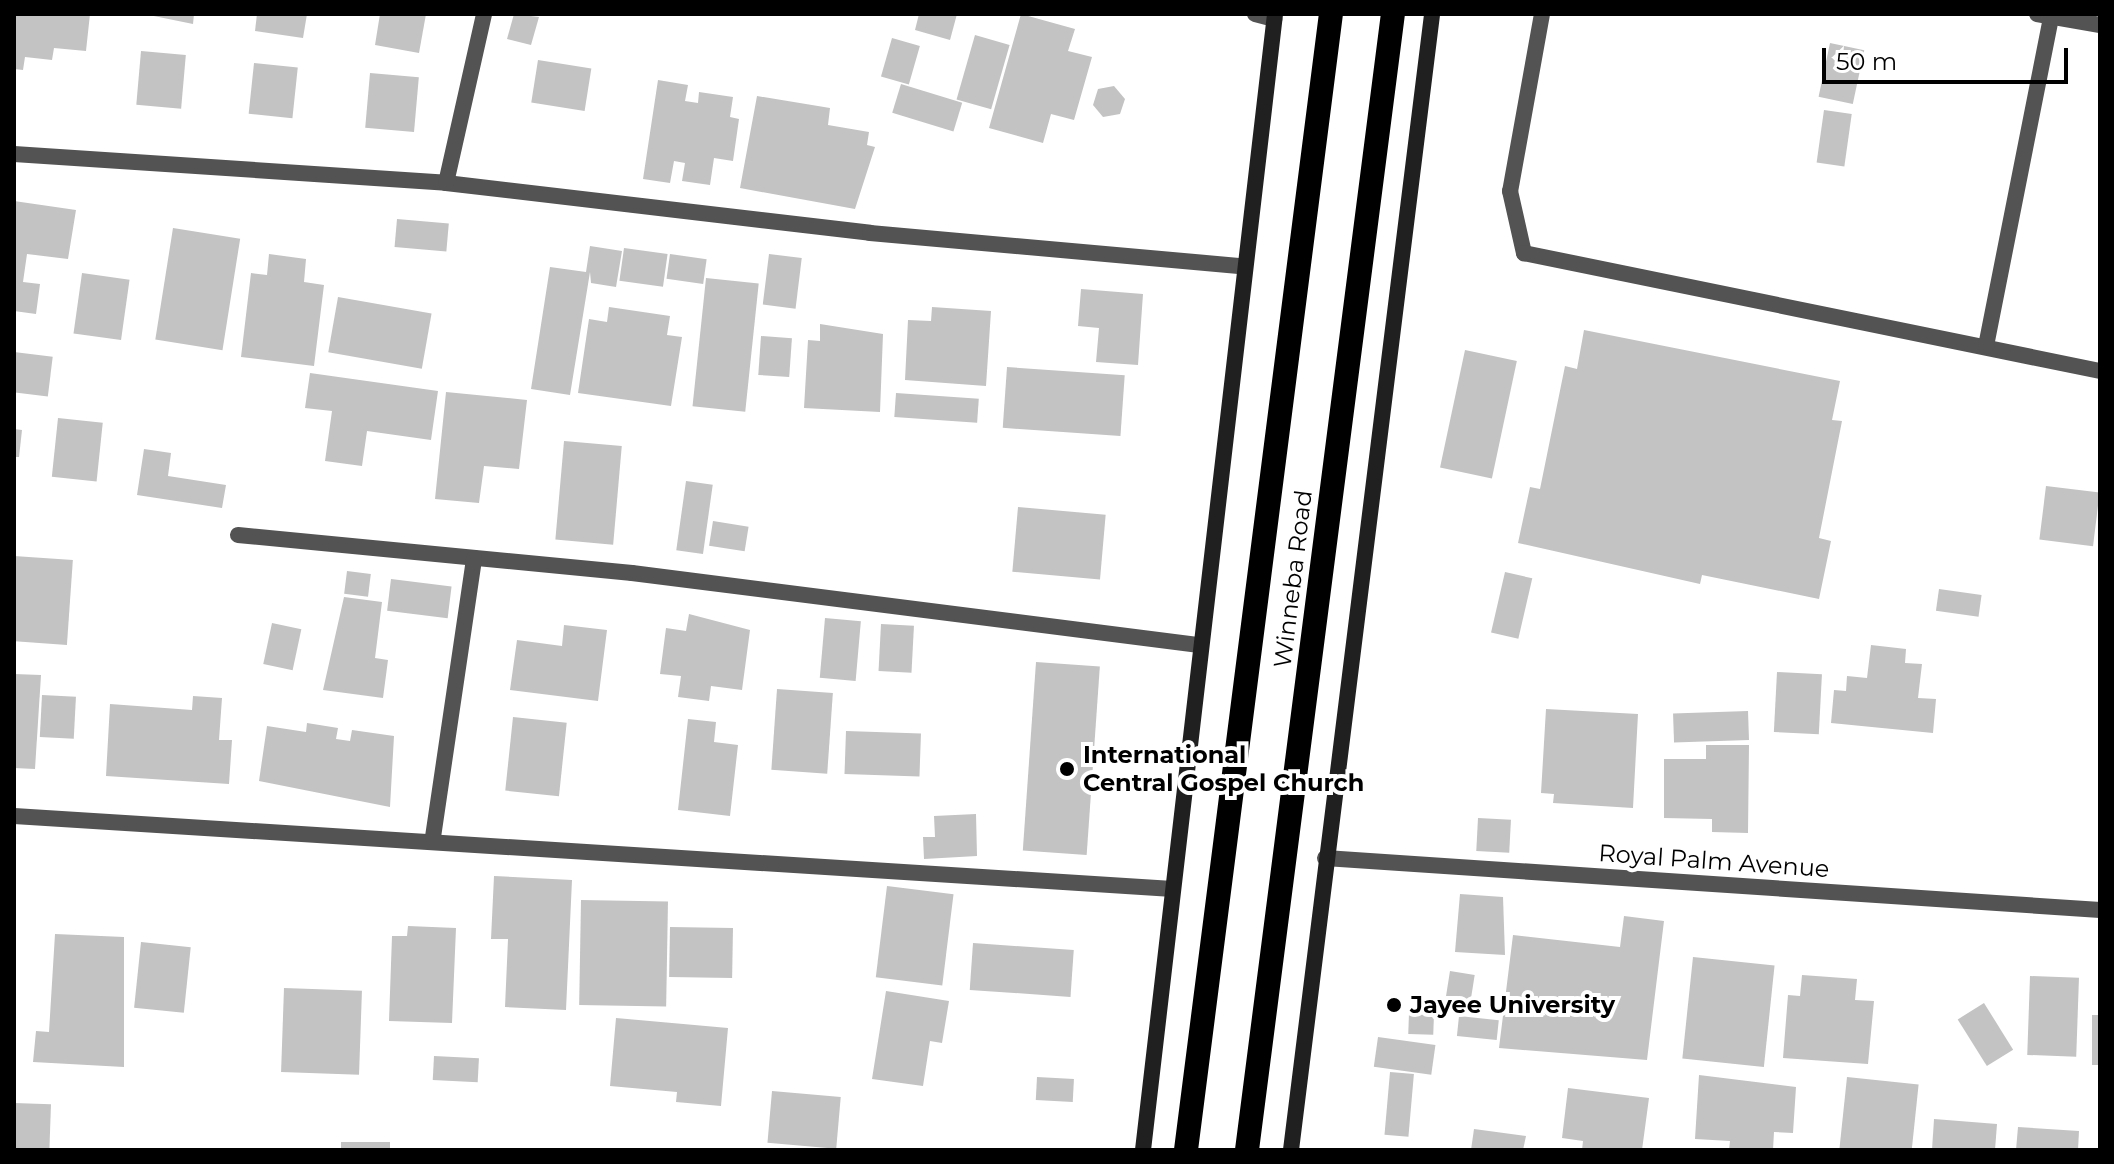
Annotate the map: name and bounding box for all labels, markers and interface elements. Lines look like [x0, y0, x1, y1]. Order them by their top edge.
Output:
scale bar [1826, 32, 2072, 82]
text: 50 m [1836, 47, 1897, 76]
street label: Winneba Road [1268, 488, 1318, 670]
place label: International Central Gospel Church [1083, 741, 1364, 797]
marker: International Central Gospel Church [1058, 760, 1076, 778]
street label: Royal Palm Avenue [1598, 839, 1830, 883]
place label: Jayee University [1410, 991, 1615, 1019]
marker: Jayee University [1385, 996, 1403, 1014]

